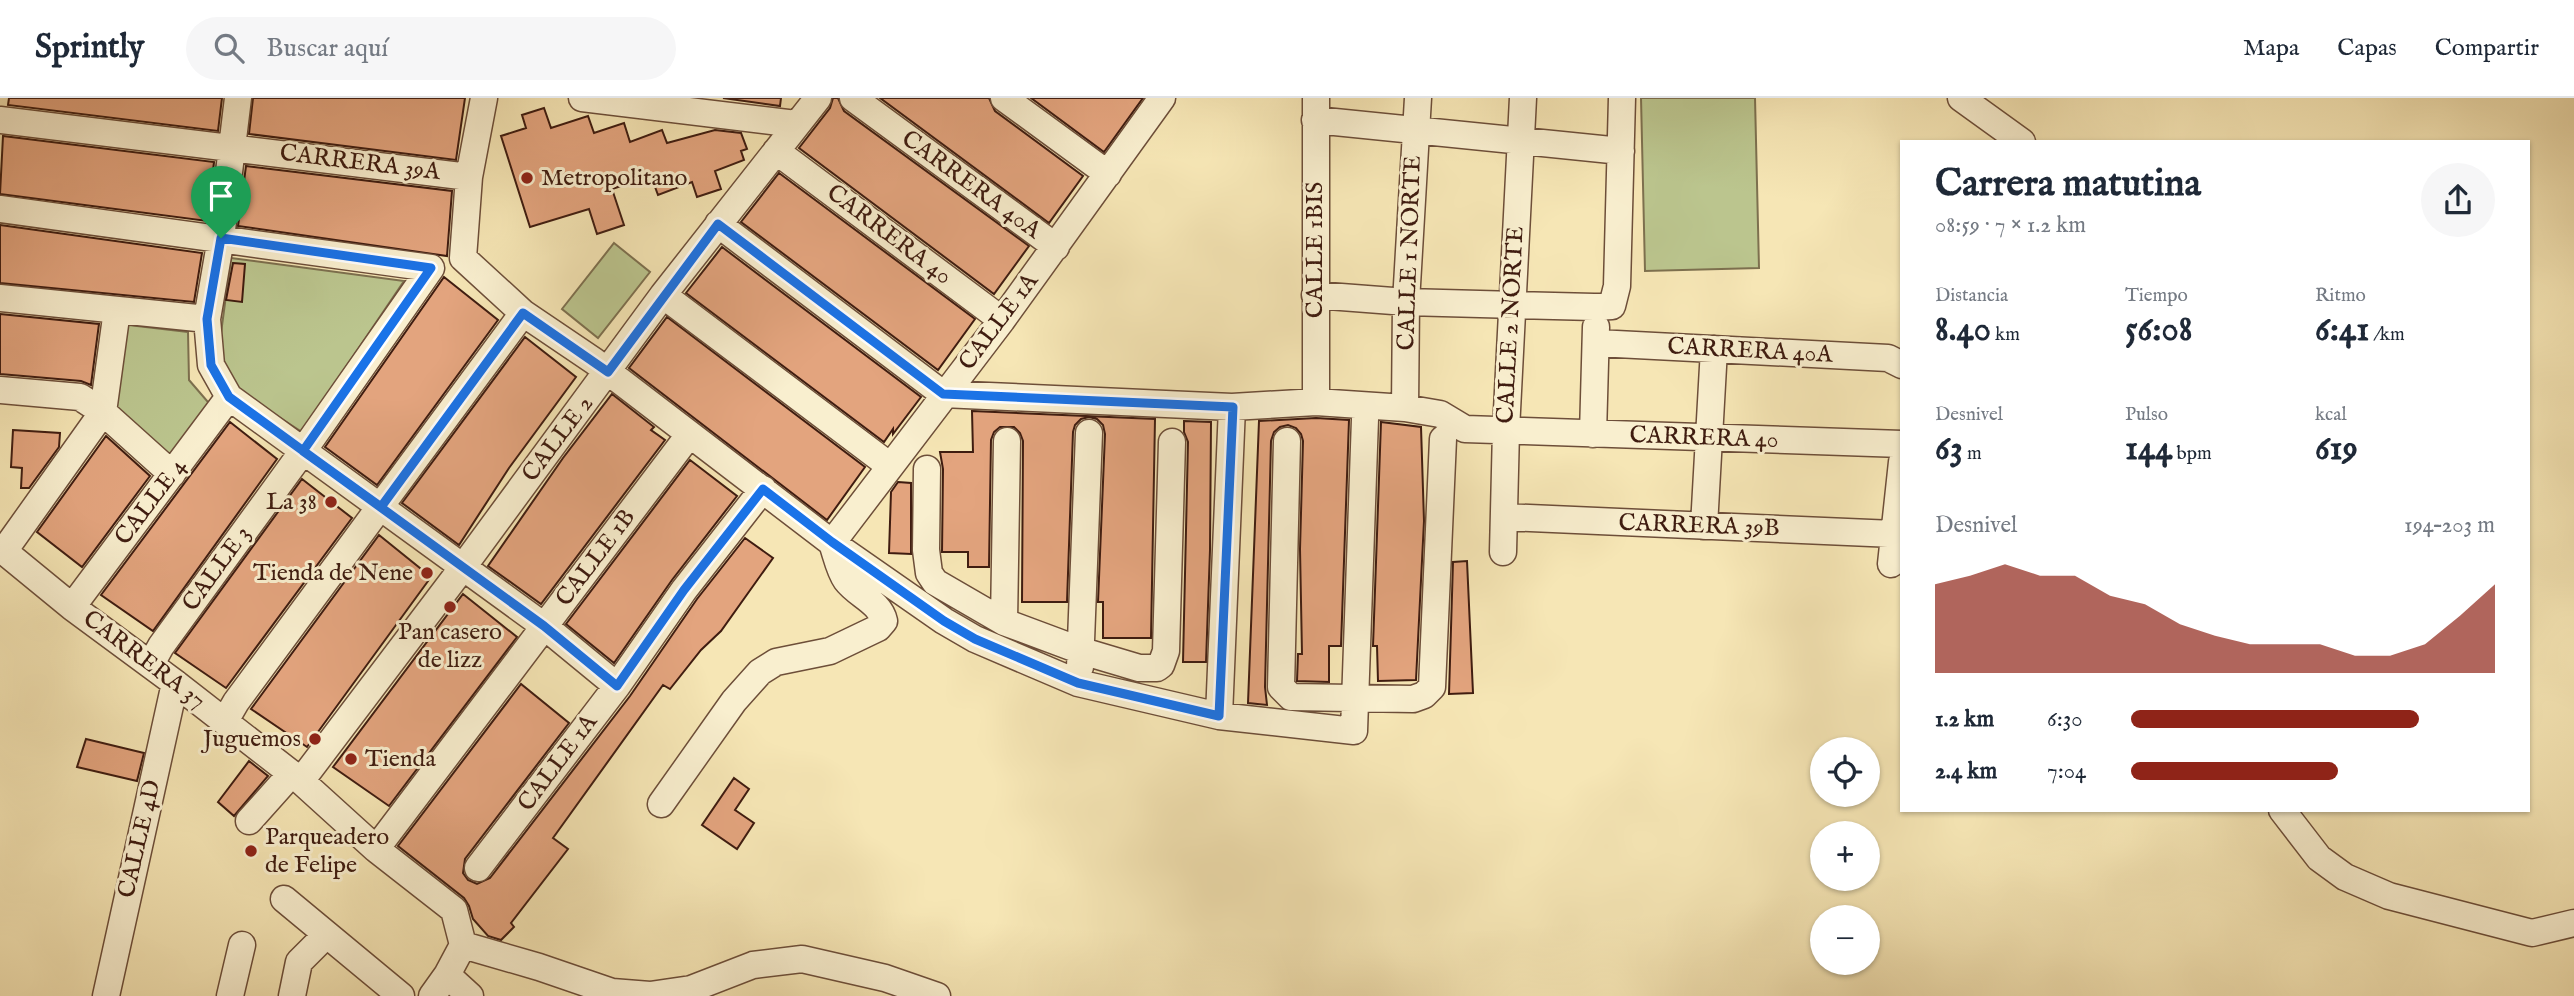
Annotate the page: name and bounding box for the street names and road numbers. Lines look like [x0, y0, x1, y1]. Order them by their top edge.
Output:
street label: CARRERA 40A [895, 124, 1048, 247]
street label: CARRERA 39A [278, 138, 443, 188]
street label: CALLE 1 NORTE [1391, 155, 1429, 351]
street label: CARRERA 40 [820, 178, 958, 292]
street label: CALLE 1BIS [1300, 182, 1331, 318]
street label: CALLE 2 NORTE [1490, 225, 1532, 425]
street label: CALLE 1A [952, 266, 1046, 377]
street label: CARRERA 40A [1667, 331, 1834, 371]
street label: CALLE 2 [515, 390, 601, 488]
street label: CARRERA 40 [1629, 420, 1779, 456]
street label: CALLE 4 [108, 452, 194, 552]
street label: CALLE 1B [549, 503, 643, 613]
street label: CARRERA 39B [1618, 508, 1780, 544]
street label: CALLE 3 [176, 520, 258, 618]
street label: CARRERA 37 [76, 604, 212, 716]
street label: CALLE 1A [511, 707, 605, 818]
street label: CALLE 4D [111, 777, 169, 901]

